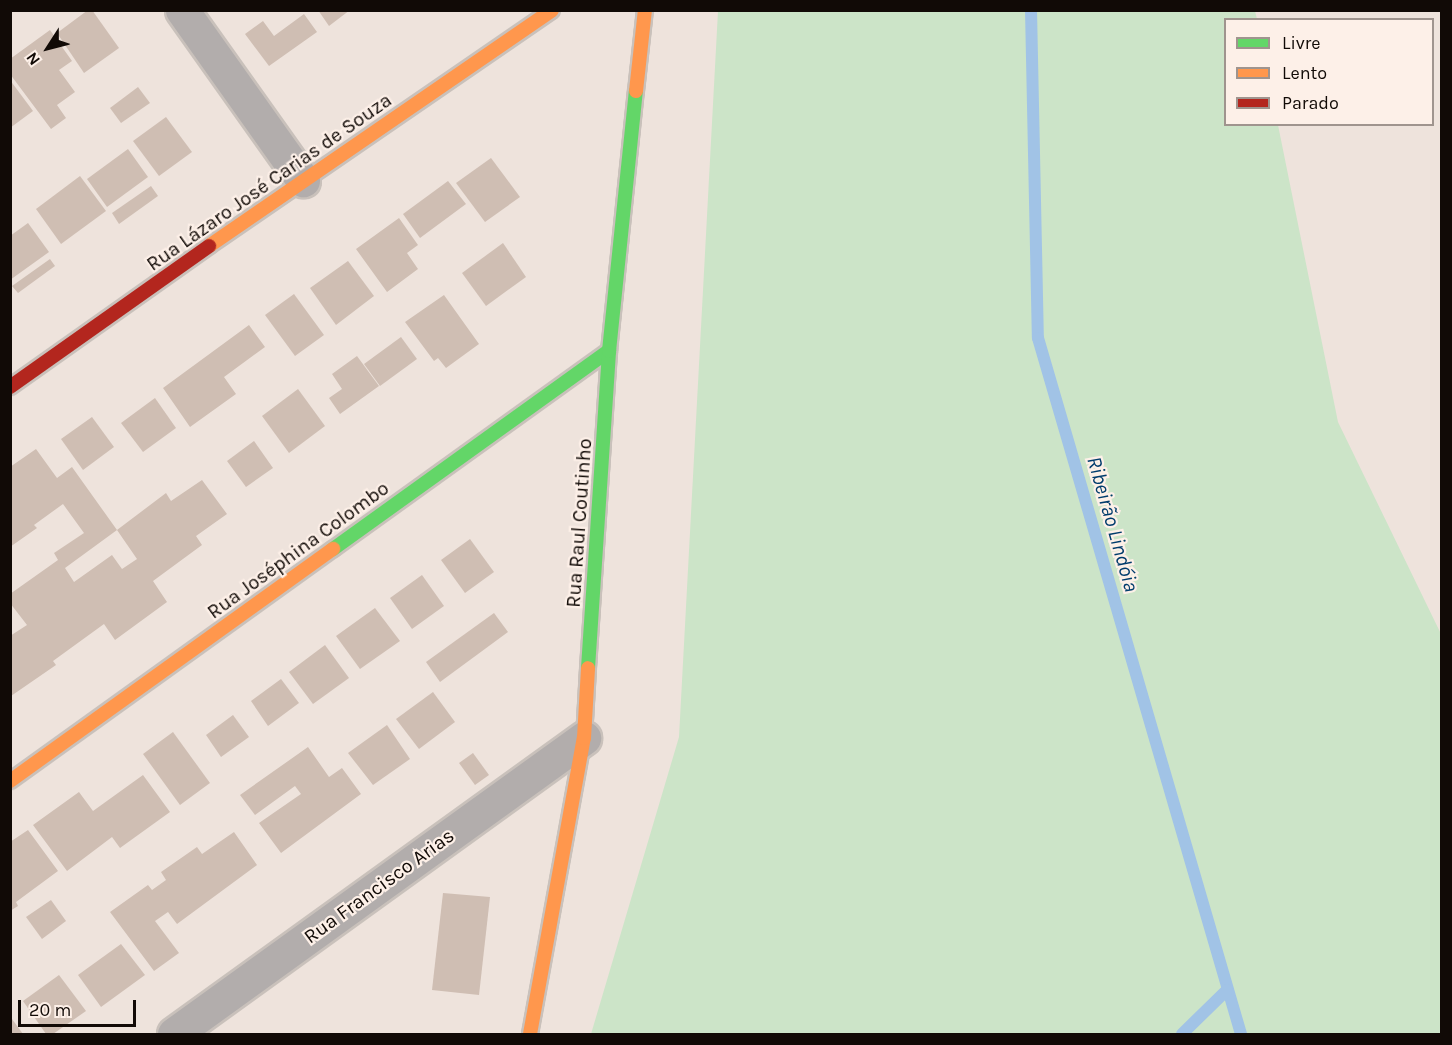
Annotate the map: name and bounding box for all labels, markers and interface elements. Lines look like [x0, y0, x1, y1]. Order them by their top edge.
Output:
north arrow [18, 18, 78, 78]
legend [1224, 18, 1434, 126]
text: Livre [1282, 32, 1321, 54]
text: N [22, 49, 44, 69]
text: Lento [1282, 62, 1327, 84]
street label: Rua Lázaro José Carias de Souza [142, 88, 396, 276]
text: Parado [1282, 92, 1339, 114]
street label: Rua Raul Coutinho [561, 438, 597, 608]
water label: Ribeirão Lindóia [1082, 453, 1144, 595]
street label: Rua Joséphina Colombo [202, 476, 394, 624]
street label: Rua Francisco Arias [299, 823, 459, 949]
scale bar [21, 988, 140, 1026]
text: 20 m [29, 999, 71, 1021]

